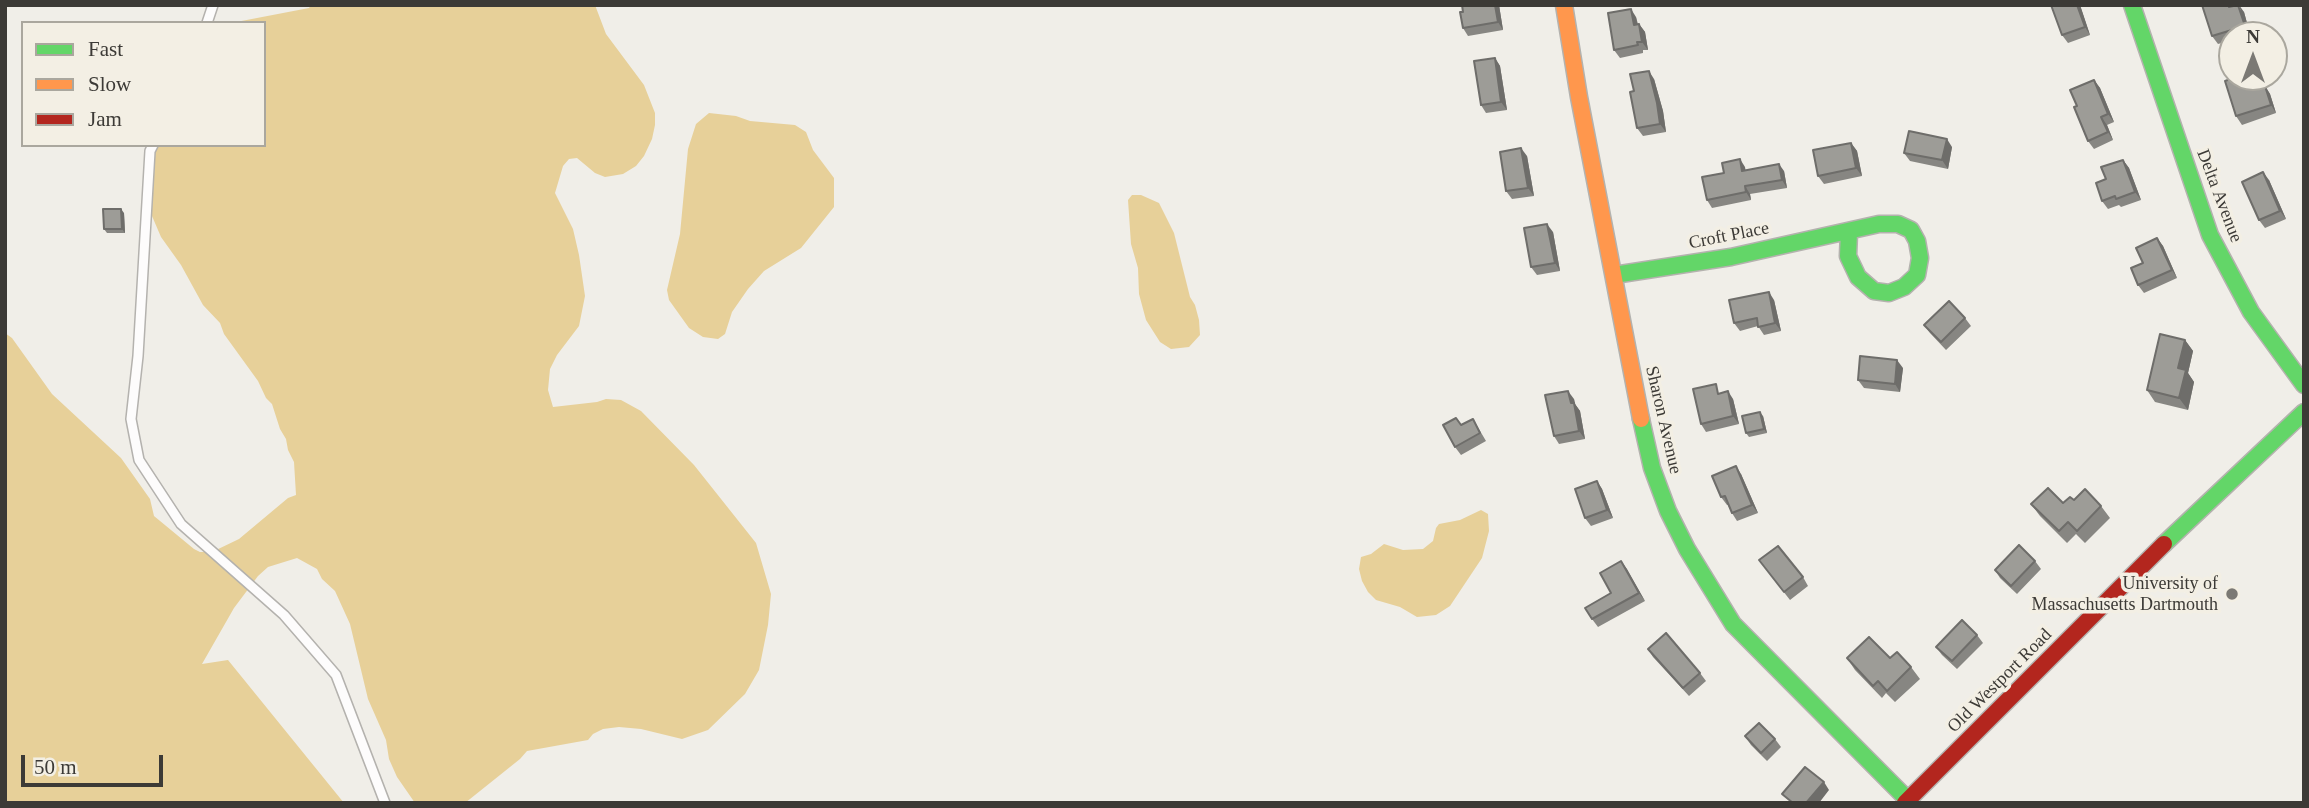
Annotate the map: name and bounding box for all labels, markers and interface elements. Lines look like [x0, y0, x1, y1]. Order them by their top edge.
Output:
legend [21, 21, 266, 147]
north arrow [2218, 21, 2288, 91]
text: N [2246, 26, 2260, 47]
text: Fast [88, 37, 123, 61]
text: Slow [88, 72, 131, 96]
text: Jam [88, 107, 122, 131]
street label: Delta Avenue [2191, 146, 2247, 246]
street label: Croft Place [1687, 218, 1771, 254]
street label: Sharon Avenue [1640, 364, 1686, 476]
place label: University of Massachusetts Dartmouth [2032, 573, 2218, 616]
marker: University of Massachusetts Dartmouth [2224, 586, 2240, 602]
street label: Old Westport Road [1943, 624, 2057, 738]
scale bar [24, 742, 166, 786]
text: 50 m [34, 755, 77, 779]

